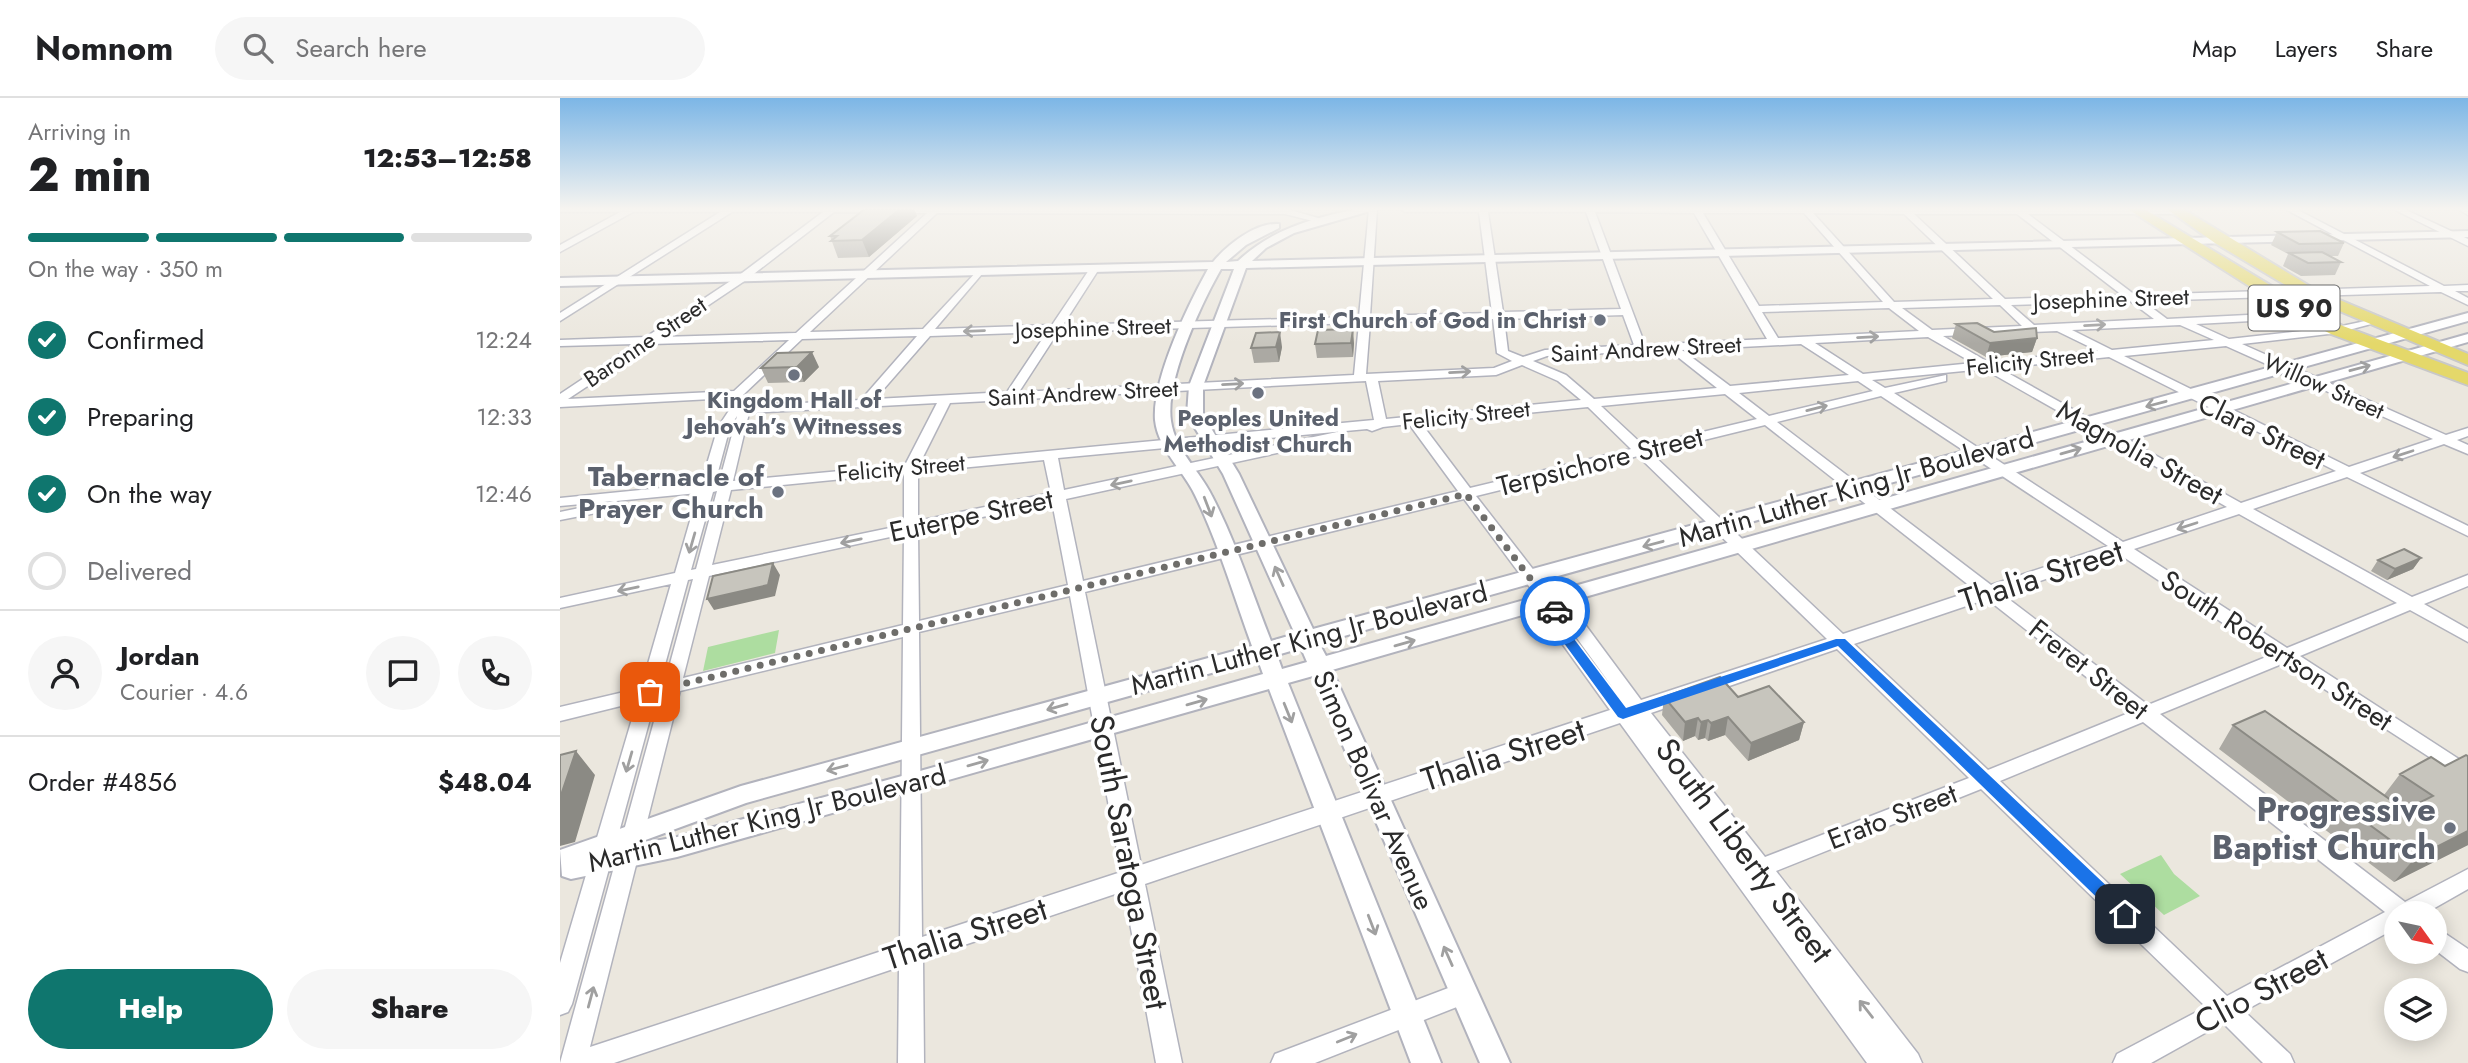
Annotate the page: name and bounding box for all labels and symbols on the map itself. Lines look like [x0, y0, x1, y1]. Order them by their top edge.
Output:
street label: Josephine Street [2029, 279, 2190, 319]
road number: US 90 [2248, 286, 2340, 330]
street label: Baronne Street [577, 288, 714, 396]
place label: First Church of God in Christ [1279, 303, 1587, 337]
street label: Josephine Street [1011, 308, 1172, 348]
marker: First Church of God in Christ [1592, 312, 1608, 328]
one-way arrow [2083, 318, 2106, 331]
one-way arrow [963, 325, 986, 338]
street label: Saint Andrew Street [1550, 327, 1743, 371]
one-way arrow [1856, 330, 1879, 343]
street label: Felicity Street [1964, 337, 2096, 385]
street label: Willow Street [2258, 344, 2390, 428]
one-way arrow [2349, 361, 2371, 374]
one-way arrow [1448, 366, 1471, 379]
marker: Kingdom Hall of Jehovah’s Witnesses [786, 367, 802, 383]
street label: Saint Andrew Street [987, 371, 1180, 415]
one-way arrow [1221, 378, 1244, 391]
place label: Kingdom Hall of Jehovah’s Witnesses [682, 383, 902, 443]
street label: Clara Street [2191, 383, 2333, 480]
marker: Peoples United Methodist Church [1250, 385, 1266, 401]
street label: Magnolia Street [2049, 390, 2231, 515]
street label: Felicity Street [1400, 391, 1532, 439]
one-way arrow [2145, 398, 2167, 411]
place label: Peoples United Methodist Church [1164, 401, 1352, 461]
one-way arrow [1805, 401, 1828, 414]
street label: Terpsichore Street [1493, 416, 1708, 507]
street label: Martin Luther King Jr Boulevard [1674, 417, 2039, 558]
one-way arrow [2060, 444, 2082, 457]
street label: Felicity Street [836, 445, 967, 491]
one-way arrow [2393, 449, 2415, 461]
place label: Tabernacle of Prayer Church [578, 456, 765, 529]
one-way arrow [1110, 477, 1133, 491]
street label: Euterpe Street [885, 478, 1057, 553]
marker: Tabernacle of Prayer Church [770, 484, 786, 500]
one-way arrow [1203, 496, 1216, 518]
one-way arrow [2177, 521, 2199, 533]
street label: Thalia Street [1953, 527, 2129, 624]
one-way arrow [685, 531, 698, 554]
one-way arrow [840, 534, 863, 548]
one-way arrow [1642, 538, 1664, 551]
street label: South Robertson Street [2153, 560, 2401, 741]
one-way arrow [1272, 565, 1285, 587]
street label: Martin Luther King Jr Boulevard [1126, 571, 1492, 706]
courier [1520, 576, 1590, 646]
one-way arrow [617, 582, 640, 596]
street label: Freret Street [2020, 609, 2158, 730]
one-way arrow [1394, 635, 1416, 648]
pin [620, 662, 680, 722]
street label: Simon Bolivar Avenue [1302, 664, 1445, 917]
one-way arrow [1185, 695, 1208, 708]
one-way arrow [1046, 701, 1068, 714]
one-way arrow [1283, 702, 1296, 724]
street label: Thalia Street [1415, 706, 1591, 803]
street label: South Saratoga Street [1078, 711, 1181, 1013]
street label: South Liberty Street [1645, 728, 1845, 972]
one-way arrow [622, 750, 635, 772]
street label: Martin Luther King Jr Boulevard [584, 754, 950, 883]
one-way arrow [966, 756, 988, 769]
one-way arrow [827, 762, 849, 775]
street label: Erato Street [1821, 773, 1963, 860]
place label: Progressive Baptist Church [2212, 786, 2436, 871]
marker: Progressive Baptist Church [2442, 820, 2458, 836]
pin [2095, 884, 2155, 944]
street label: Thalia Street [877, 885, 1053, 982]
north arrow [2384, 901, 2446, 964]
one-way arrow [1366, 914, 1379, 935]
street label: Clio Street [2186, 936, 2337, 1045]
one-way arrow [1441, 946, 1454, 967]
one-way arrow [585, 986, 598, 1009]
one-way arrow [1859, 1001, 1874, 1019]
one-way arrow [1336, 1030, 1358, 1043]

